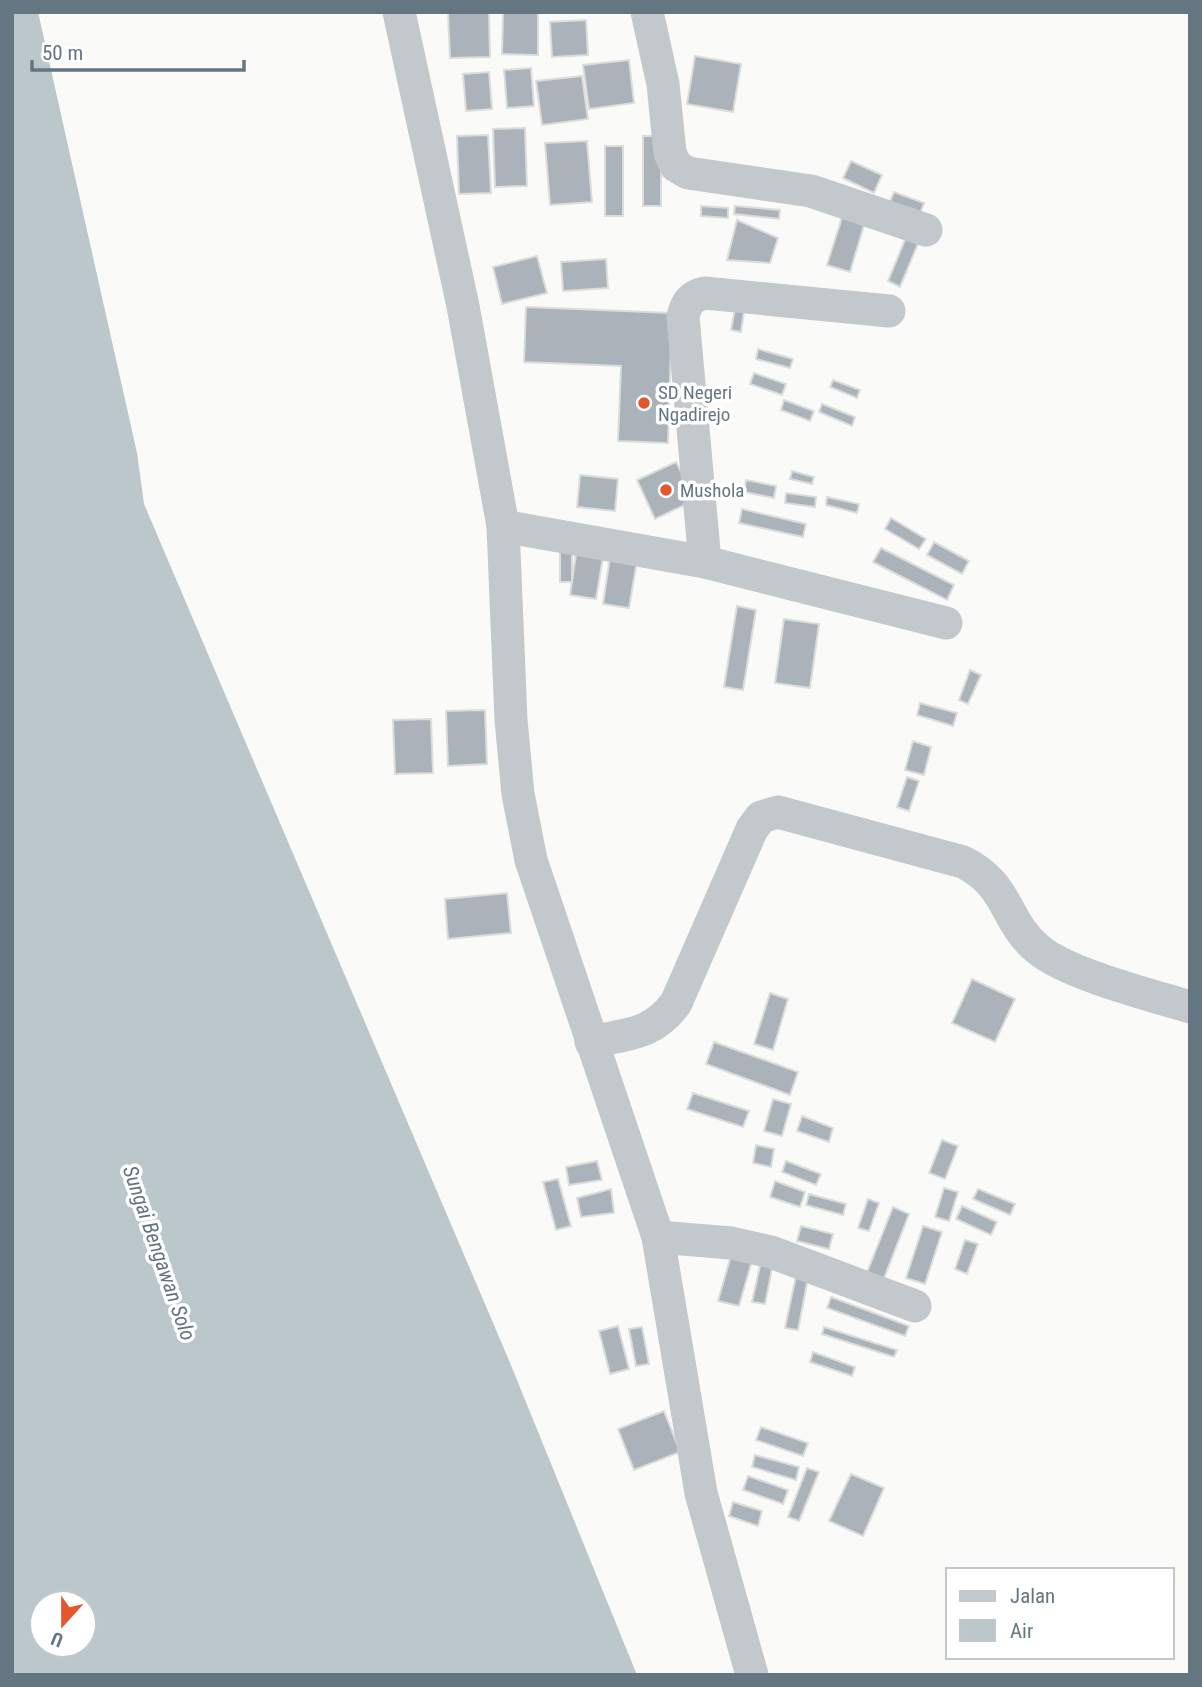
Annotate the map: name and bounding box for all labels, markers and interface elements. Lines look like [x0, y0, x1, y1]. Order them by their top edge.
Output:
scale bar [32, 28, 243, 72]
text: 50 m [42, 41, 83, 65]
place label: SD Negeri Ngadirejo [658, 381, 732, 426]
marker: SD Negeri Ngadirejo [636, 395, 652, 411]
place label: Mushola [680, 479, 744, 502]
marker: Mushola [658, 482, 674, 498]
water label: Sungai Bengawan Solo [118, 1162, 200, 1344]
legend [946, 1568, 1174, 1659]
text: Jalan [1010, 1584, 1055, 1608]
north arrow [28, 1589, 98, 1659]
text: Air [1010, 1619, 1033, 1643]
text: U [48, 1627, 66, 1652]

